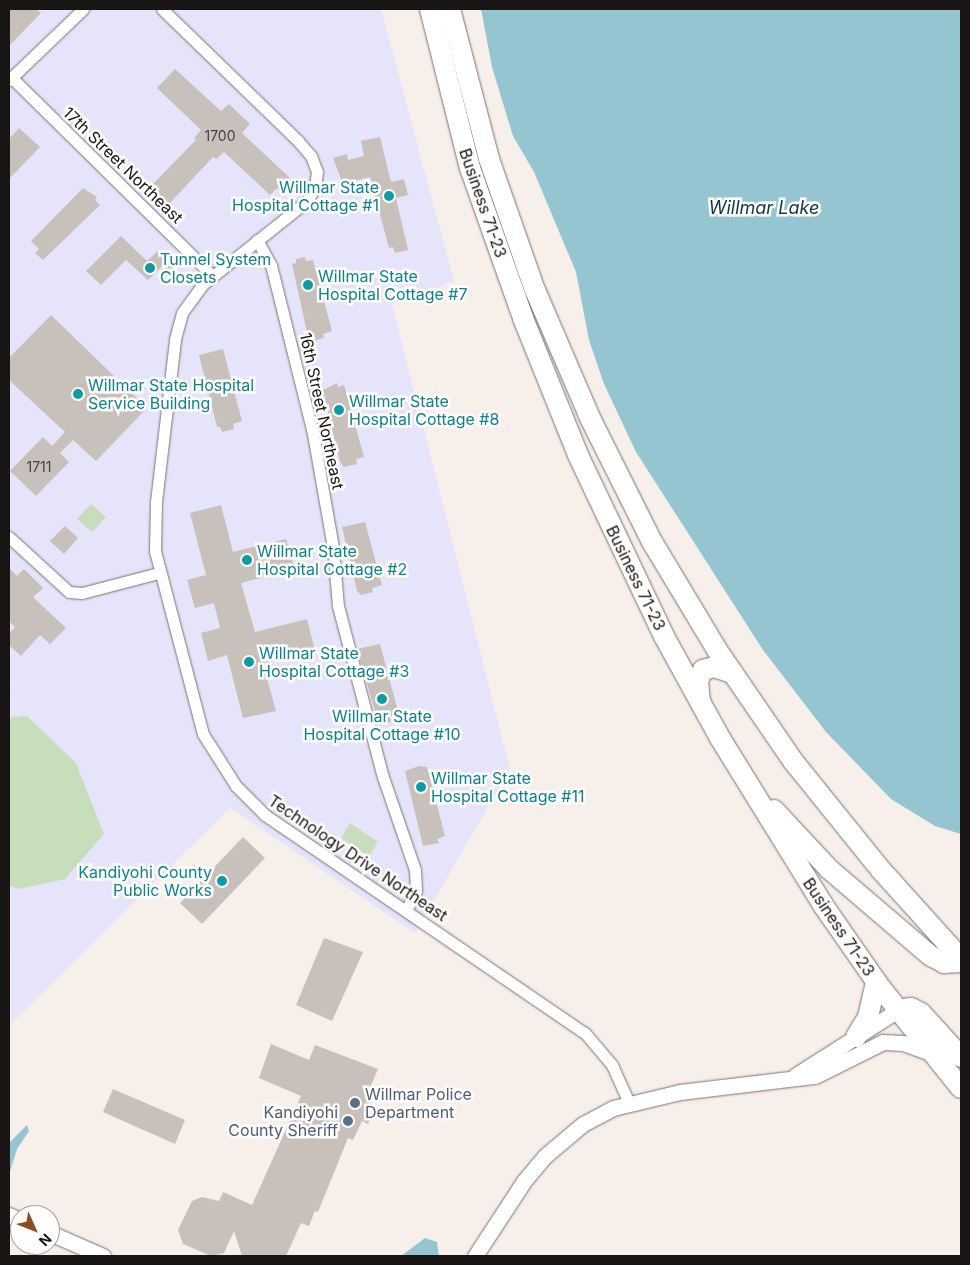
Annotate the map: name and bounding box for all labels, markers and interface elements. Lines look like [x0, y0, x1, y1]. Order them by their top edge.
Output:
street label: 17th Street Northeast [59, 103, 187, 227]
house number: 1700 [204, 128, 236, 144]
street label: Business 71-23 [455, 146, 511, 260]
place label: Willmar State Hospital Cottage #1 [232, 177, 379, 215]
marker: Willmar State Hospital Cottage #1 [383, 190, 395, 202]
water label: Willmar Lake [709, 197, 819, 219]
place label: Tunnel System Closets [160, 249, 271, 287]
marker: Tunnel System Closets [144, 262, 156, 274]
place label: Willmar State Hospital Cottage #7 [318, 266, 468, 304]
marker: Willmar State Hospital Cottage #7 [302, 279, 314, 291]
street label: 16th Street Northeast [296, 331, 348, 491]
place label: Willmar State Hospital Service Building [88, 375, 254, 413]
marker: Willmar State Hospital Service Building [72, 388, 84, 400]
place label: Willmar State Hospital Cottage #8 [349, 391, 499, 429]
marker: Willmar State Hospital Cottage #8 [333, 404, 345, 416]
house number: 1711 [26, 459, 52, 475]
street label: Business 71-23 [602, 522, 670, 634]
place label: Willmar State Hospital Cottage #2 [257, 541, 407, 579]
marker: Willmar State Hospital Cottage #2 [241, 554, 253, 566]
place label: Willmar State Hospital Cottage #3 [259, 643, 409, 681]
marker: Willmar State Hospital Cottage #3 [243, 656, 255, 668]
marker: Willmar State Hospital Cottage #10 [376, 693, 388, 705]
place label: Willmar State Hospital Cottage #10 [303, 706, 461, 744]
place label: Willmar State Hospital Cottage #11 [431, 768, 584, 806]
marker: Willmar State Hospital Cottage #11 [415, 781, 427, 793]
street label: Technology Drive Northeast [265, 791, 451, 925]
place label: Kandiyohi County Public Works [78, 862, 212, 900]
street label: Business 71-23 [799, 874, 879, 980]
marker: Kandiyohi County Public Works [216, 875, 228, 887]
place label: Willmar Police Department [365, 1084, 472, 1122]
marker: Willmar Police Department [349, 1097, 361, 1109]
place label: Kandiyohi County Sheriff [228, 1102, 338, 1140]
marker: Kandiyohi County Sheriff [342, 1115, 354, 1127]
north arrow [10, 1205, 60, 1255]
text: N [36, 1230, 55, 1250]

